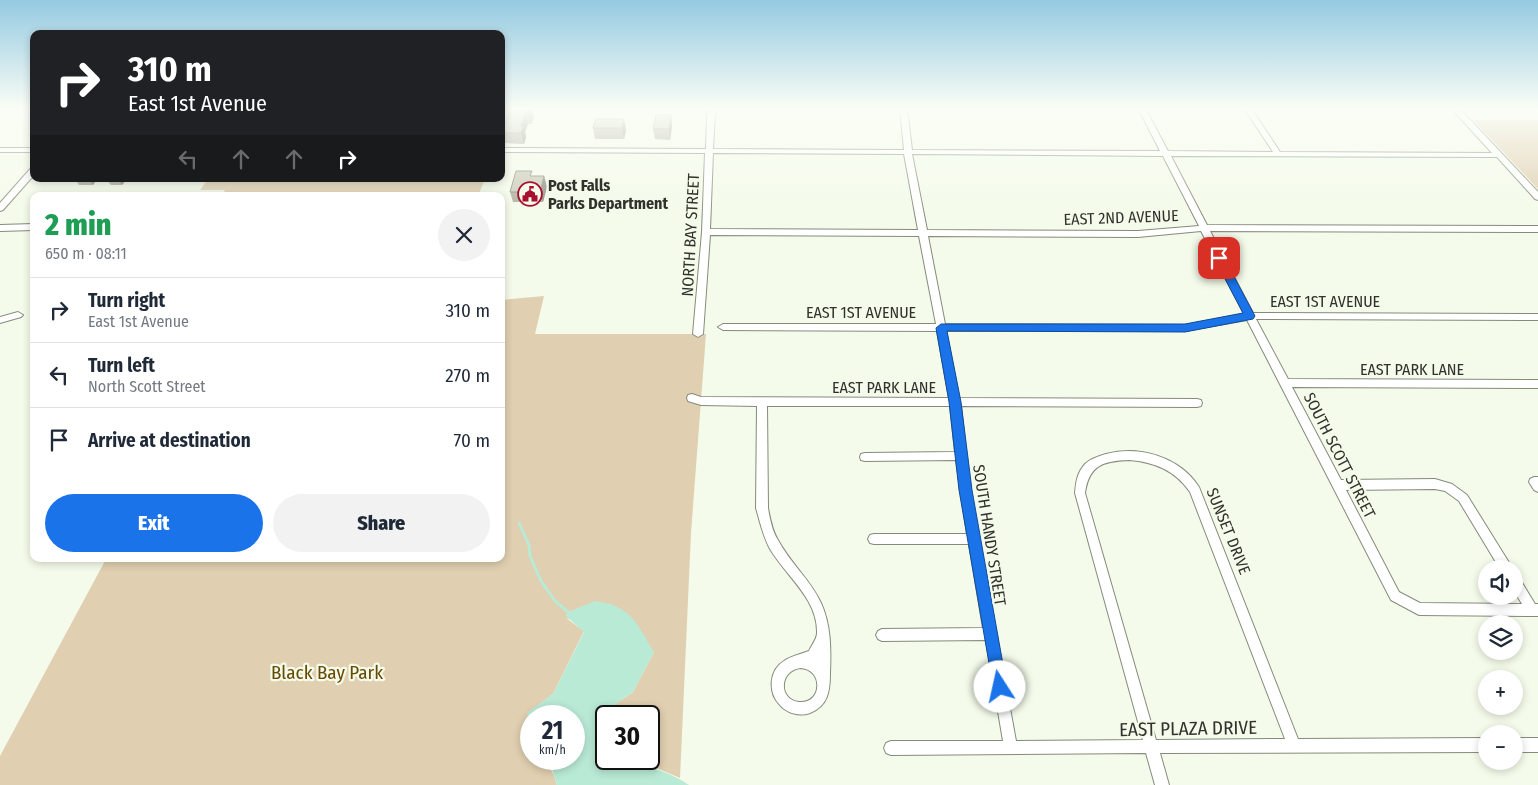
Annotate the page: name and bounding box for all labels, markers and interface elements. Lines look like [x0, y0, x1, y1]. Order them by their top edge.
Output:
text: 310 m [128, 48, 212, 90]
icon: right [45, 50, 110, 115]
text: East 1st Avenue [128, 90, 267, 117]
icon: left [174, 145, 202, 173]
icon: ahead [227, 145, 255, 173]
icon: ahead [280, 145, 308, 173]
icon: right [333, 145, 361, 173]
street label: NORTH BAY STREET [678, 172, 703, 297]
place label: Post Falls Parks Department [548, 176, 668, 213]
public building icon: Post Falls Parks Department [517, 181, 543, 207]
street label: EAST 2ND AVENUE [1063, 206, 1179, 229]
text: 2 min [45, 207, 111, 243]
button: close [438, 209, 490, 261]
pin [1198, 237, 1240, 279]
text: 650 m · 08:11 [45, 244, 127, 263]
icon: arrive [1205, 244, 1233, 272]
text: Turn right [88, 289, 165, 312]
street label: EAST 1ST AVENUE [1270, 292, 1380, 311]
icon: right [45, 296, 73, 324]
text: 310 m [446, 299, 490, 322]
street label: EAST 1ST AVENUE [806, 303, 916, 322]
text: East 1st Avenue [88, 312, 189, 331]
text: Turn left [88, 354, 155, 377]
street label: EAST PARK LANE [1360, 360, 1464, 379]
icon: left [45, 361, 73, 389]
text: 270 m [445, 364, 490, 387]
text: North Scott Street [88, 377, 206, 396]
street label: EAST PARK LANE [832, 378, 936, 397]
street label: SOUTH SCOTT STREET [1300, 389, 1380, 522]
icon: arrive [45, 426, 73, 454]
text: Arrive at destination [88, 429, 251, 452]
text: 70 m [454, 429, 490, 452]
street label: SOUTH HANDY STREET [969, 463, 1010, 608]
street label: SUNSET DRIVE [1203, 485, 1254, 577]
button: Exit [45, 494, 263, 552]
button: Share [273, 494, 490, 552]
map controls [1478, 560, 1523, 770]
button: sound [1478, 560, 1523, 605]
button: layers [1478, 615, 1523, 660]
position arrow [973, 660, 1025, 712]
park label: Black Bay Park [271, 661, 383, 684]
button: + [1478, 670, 1523, 715]
speed limit sign: 30 [595, 705, 660, 770]
text: 21 [542, 716, 563, 746]
street label: EAST PLAZA DRIVE [1119, 716, 1257, 741]
button: − [1478, 725, 1523, 770]
text: km/h [539, 743, 566, 757]

